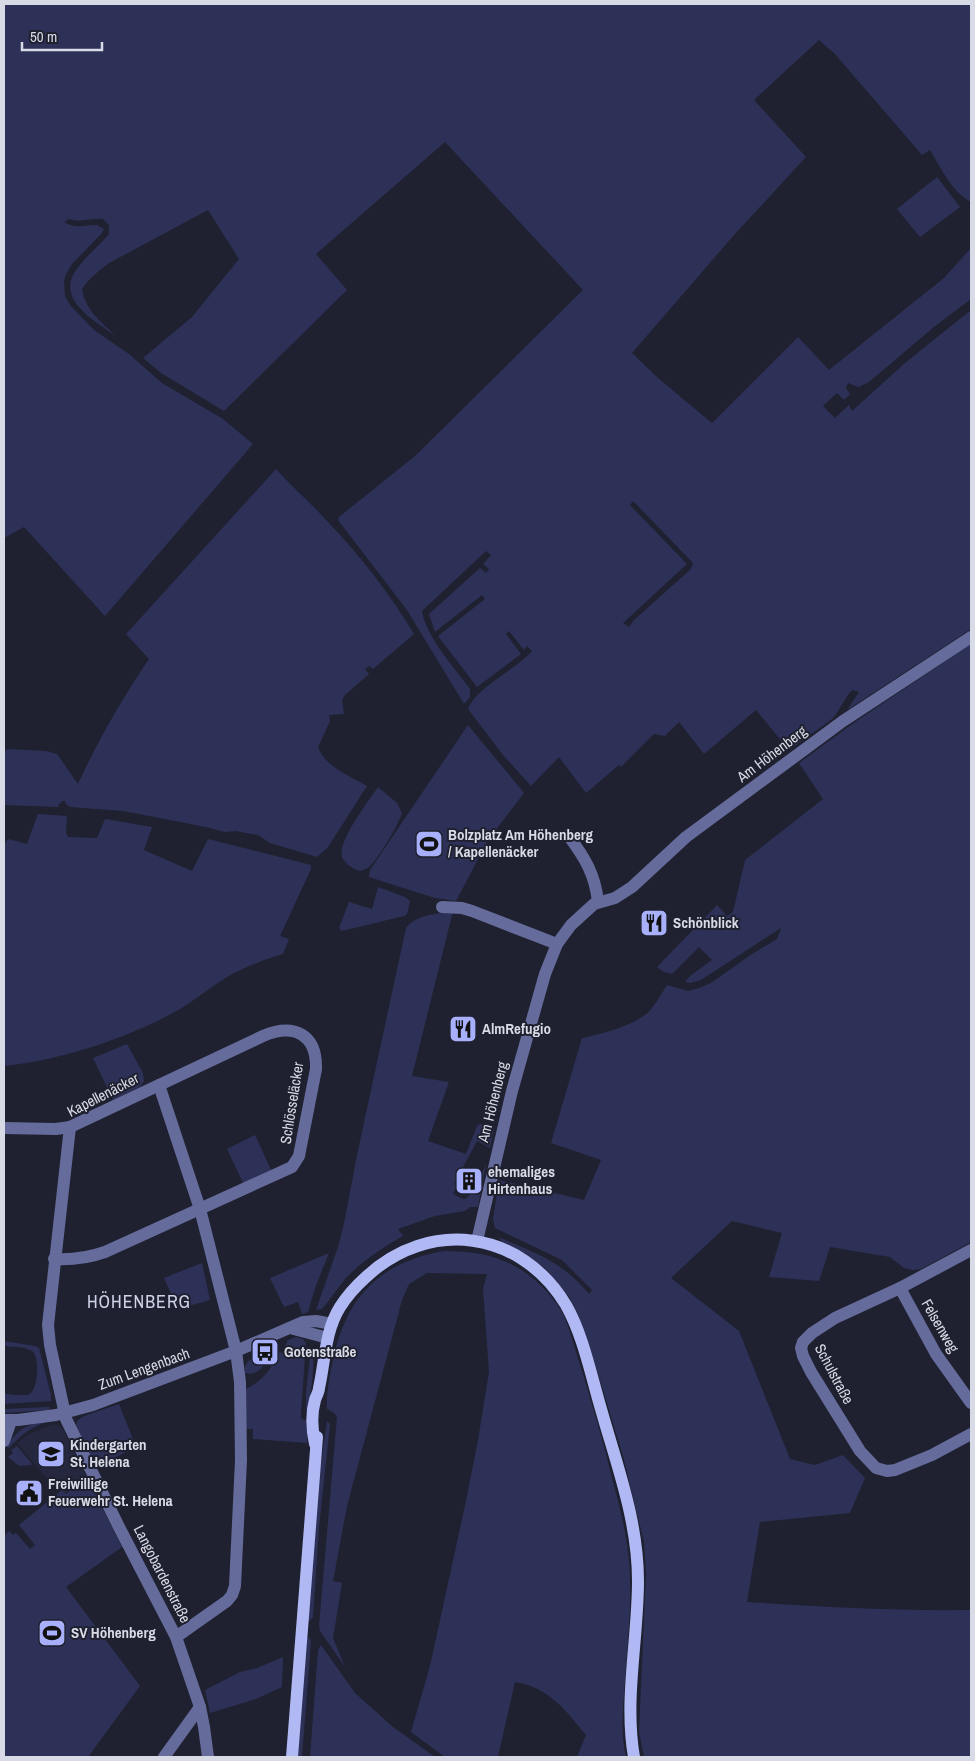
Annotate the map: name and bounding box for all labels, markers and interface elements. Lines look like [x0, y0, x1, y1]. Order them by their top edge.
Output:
scale bar [22, 20, 102, 52]
text: 50 m [30, 26, 57, 47]
street label: Am Höhenberg [732, 720, 811, 787]
place label: Bolzplatz Am Höhenberg / Kapellenäcker [448, 824, 594, 862]
sports icon: Bolzplatz Am Höhenberg / Kapellenäcker [414, 829, 444, 859]
restaurant icon: Schönblick [639, 908, 669, 938]
place label: Schönblick [673, 912, 739, 933]
restaurant icon: AlmRefugio [448, 1014, 478, 1044]
place label: AlmRefugio [482, 1018, 551, 1039]
street label: Am Höhenberg [472, 1059, 513, 1146]
street label: Schlösseläcker [275, 1060, 308, 1145]
street label: Kapellenäcker [63, 1068, 142, 1122]
place label: ehemaliges Hirtenhaus [488, 1161, 555, 1199]
building icon: ehemaliges Hirtenhaus [454, 1166, 484, 1196]
district label: HÖHENBERG [87, 1289, 191, 1314]
street label: Felsenweg [917, 1295, 964, 1357]
bus stop icon: Gotenstraße [250, 1337, 280, 1367]
street label: Schulstraße [810, 1340, 859, 1408]
place label: Gotenstraße [284, 1341, 357, 1362]
street label: Zum Lengenbach [95, 1342, 192, 1395]
place label: Kindergarten St. Helena [70, 1434, 147, 1472]
school or university icon: Kindergarten St. Helena [36, 1439, 66, 1469]
place label: Freiwillige Feuerwehr St. Helena [48, 1473, 173, 1511]
public building icon: Freiwillige Feuerwehr St. Helena [14, 1478, 44, 1508]
street label: Langobardenstraße [129, 1521, 196, 1627]
sports icon: SV Höhenberg [37, 1618, 67, 1648]
place label: SV Höhenberg [71, 1622, 156, 1643]

